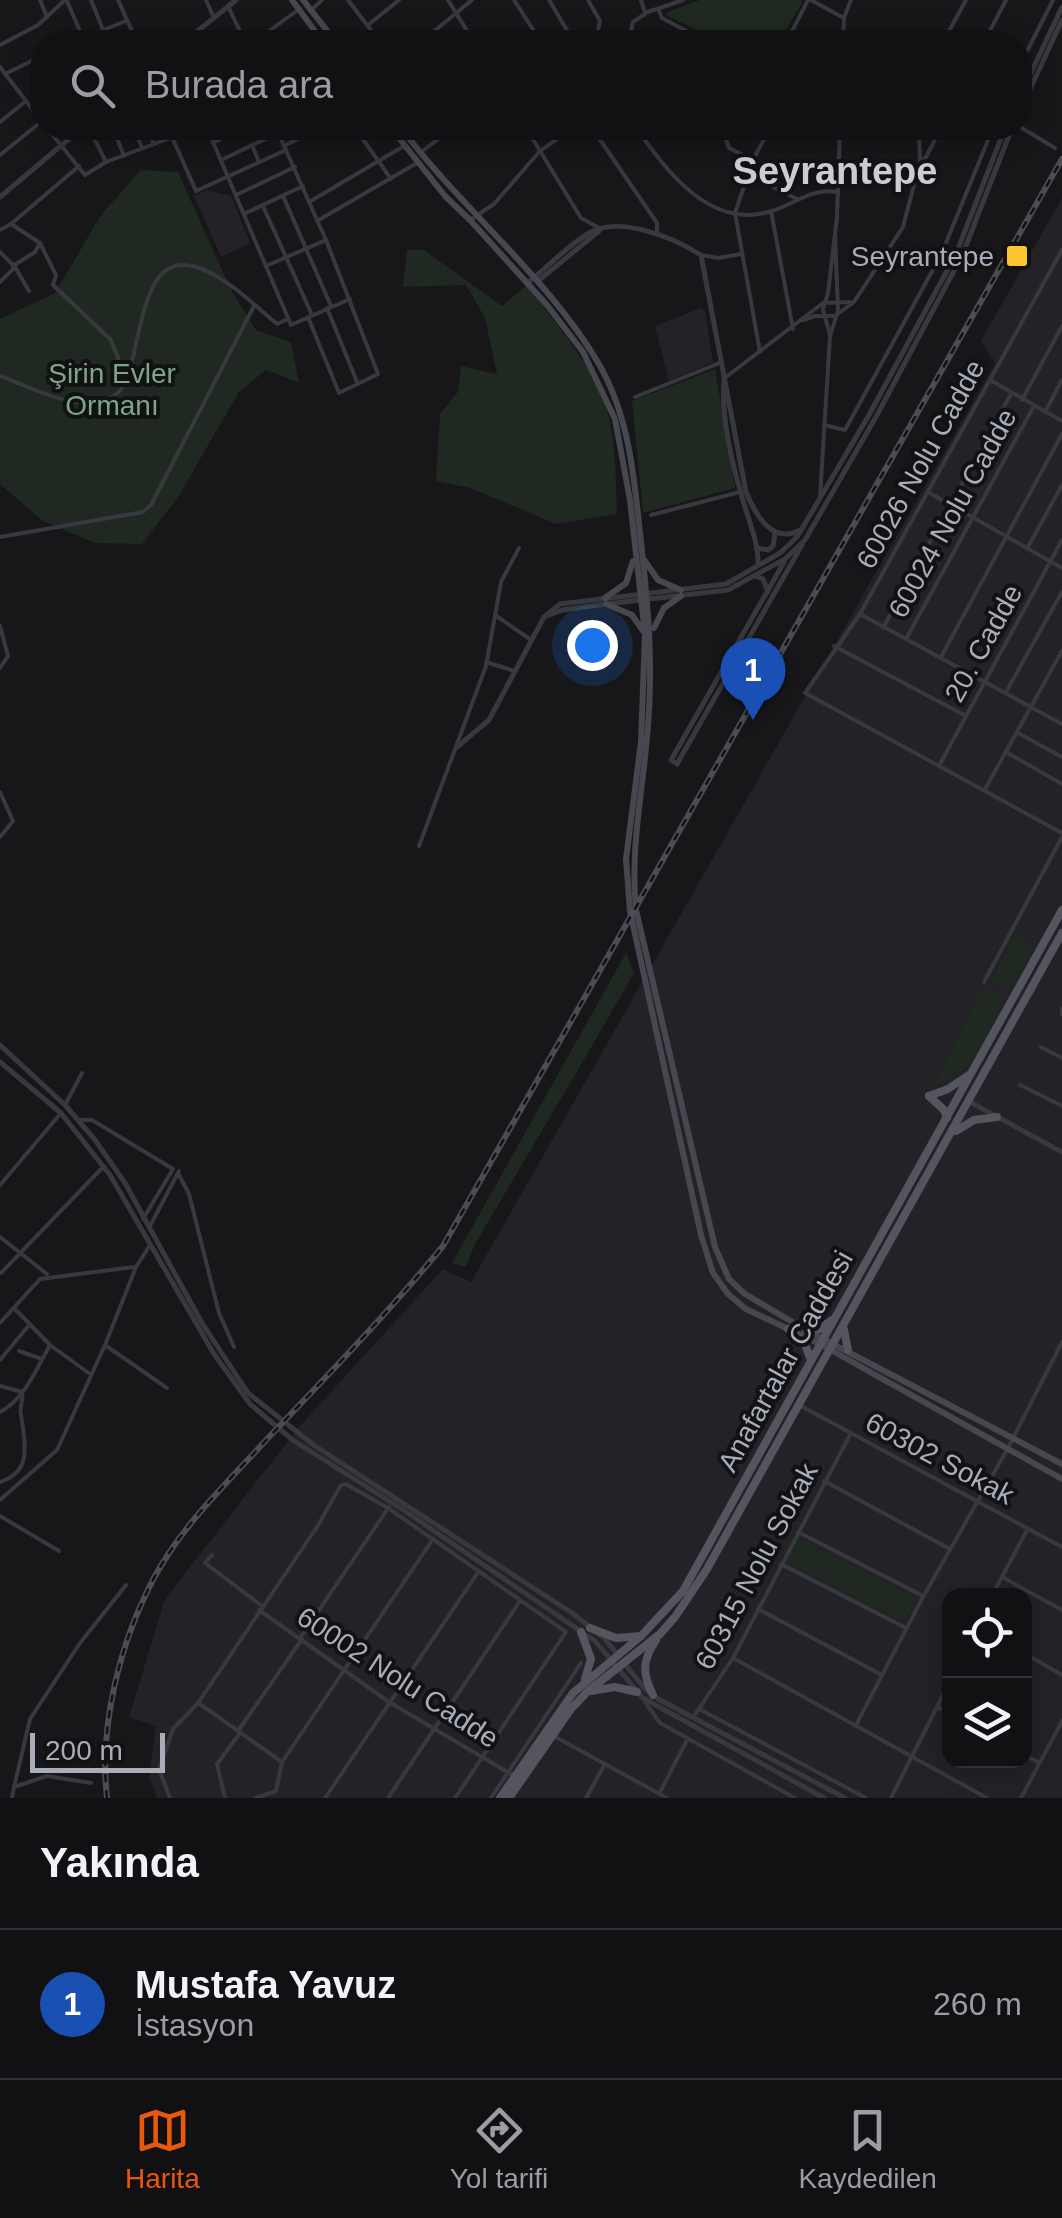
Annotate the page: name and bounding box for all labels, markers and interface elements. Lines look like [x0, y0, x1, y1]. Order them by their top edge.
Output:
search box [30, 30, 1032, 140]
icon: search [65, 58, 120, 113]
text: Burada ara [145, 64, 333, 106]
district label: Seyrantepe [733, 150, 937, 192]
place label: Seyrantepe [851, 241, 994, 272]
marker: Seyrantepe [1004, 243, 1030, 269]
street label: 60026 Nolu Cadde [850, 355, 991, 574]
park label: Şirin Evler Ormanı [48, 358, 176, 421]
street label: 60024 Nolu Cadde [882, 404, 1023, 623]
street label: 20. Cadde [939, 579, 1028, 707]
your location [567, 620, 618, 671]
pin: 1 [720, 638, 786, 720]
street label: Anafartalar Caddesi [712, 1246, 859, 1477]
street label: 60302 Sokak [860, 1406, 1020, 1511]
street label: 60315 Nolu Sokak [689, 1457, 824, 1675]
map controls [942, 1588, 1032, 1768]
button: locate [942, 1588, 1032, 1678]
street label: 60002 Nolu Cadde [291, 1601, 504, 1754]
button: layers [942, 1678, 1032, 1768]
scale bar [30, 1728, 165, 1772]
text: 200 m [45, 1735, 123, 1766]
text: Yakında [40, 1839, 199, 1886]
text: Mustafa Yavuz [135, 1964, 396, 2006]
text: 1 [64, 1986, 81, 2022]
text: 260 m [933, 1986, 1022, 2022]
text: İstasyon [135, 2007, 254, 2043]
tab: Harita [125, 2103, 200, 2195]
tab: Yol tarifi [450, 2103, 548, 2195]
tab: Kaydedilen [798, 2103, 937, 2195]

